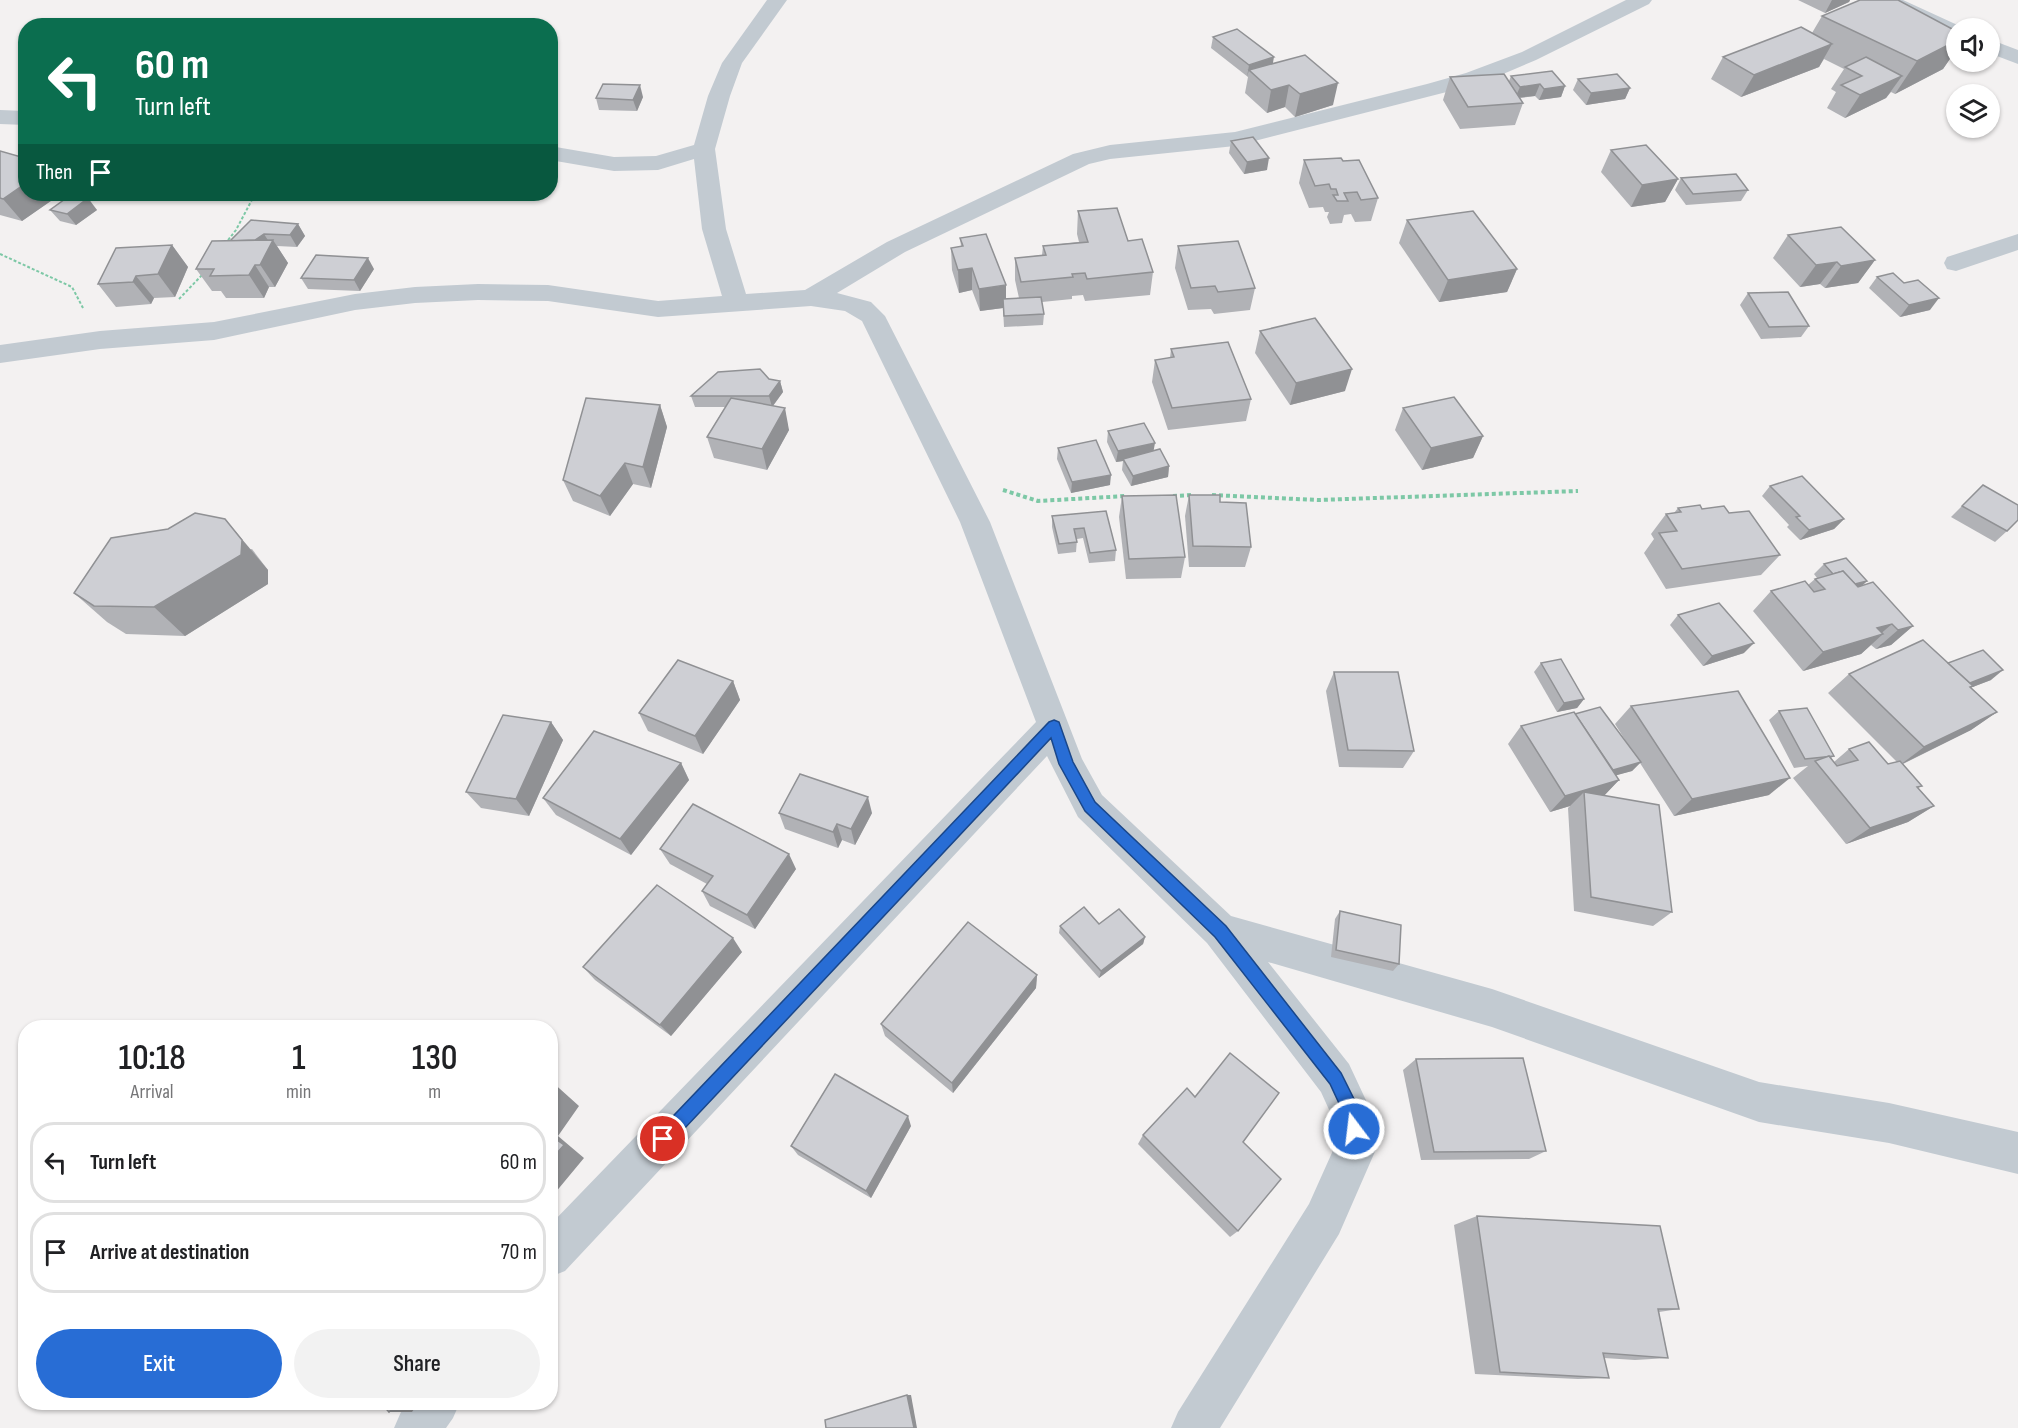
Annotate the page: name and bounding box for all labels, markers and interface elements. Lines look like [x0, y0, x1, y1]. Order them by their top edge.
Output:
map controls [1946, 18, 2000, 138]
button: sound [1946, 18, 2000, 72]
text: 60 m [135, 40, 209, 91]
icon: left [36, 42, 114, 120]
button: layers [1946, 84, 2000, 138]
text: Turn left [135, 91, 211, 123]
icon: arrive [84, 156, 117, 189]
text: Then [36, 159, 72, 186]
text: 10:18 [118, 1037, 186, 1080]
text: 1 [292, 1037, 305, 1080]
text: 130 [412, 1037, 458, 1080]
text: Arrival [131, 1080, 174, 1104]
text: min [286, 1080, 311, 1104]
text: m [428, 1080, 441, 1104]
position arrow [1322, 1097, 1386, 1161]
pin [637, 1113, 688, 1164]
icon: arrive [646, 1122, 679, 1155]
icon: left [39, 1146, 72, 1179]
text: Turn left [90, 1149, 156, 1176]
text: 60 m [500, 1149, 537, 1176]
icon: arrive [39, 1236, 72, 1269]
text: Arrive at destination [90, 1239, 249, 1266]
text: 70 m [501, 1239, 537, 1266]
button: Exit [36, 1329, 282, 1398]
button: Share [294, 1329, 540, 1398]

